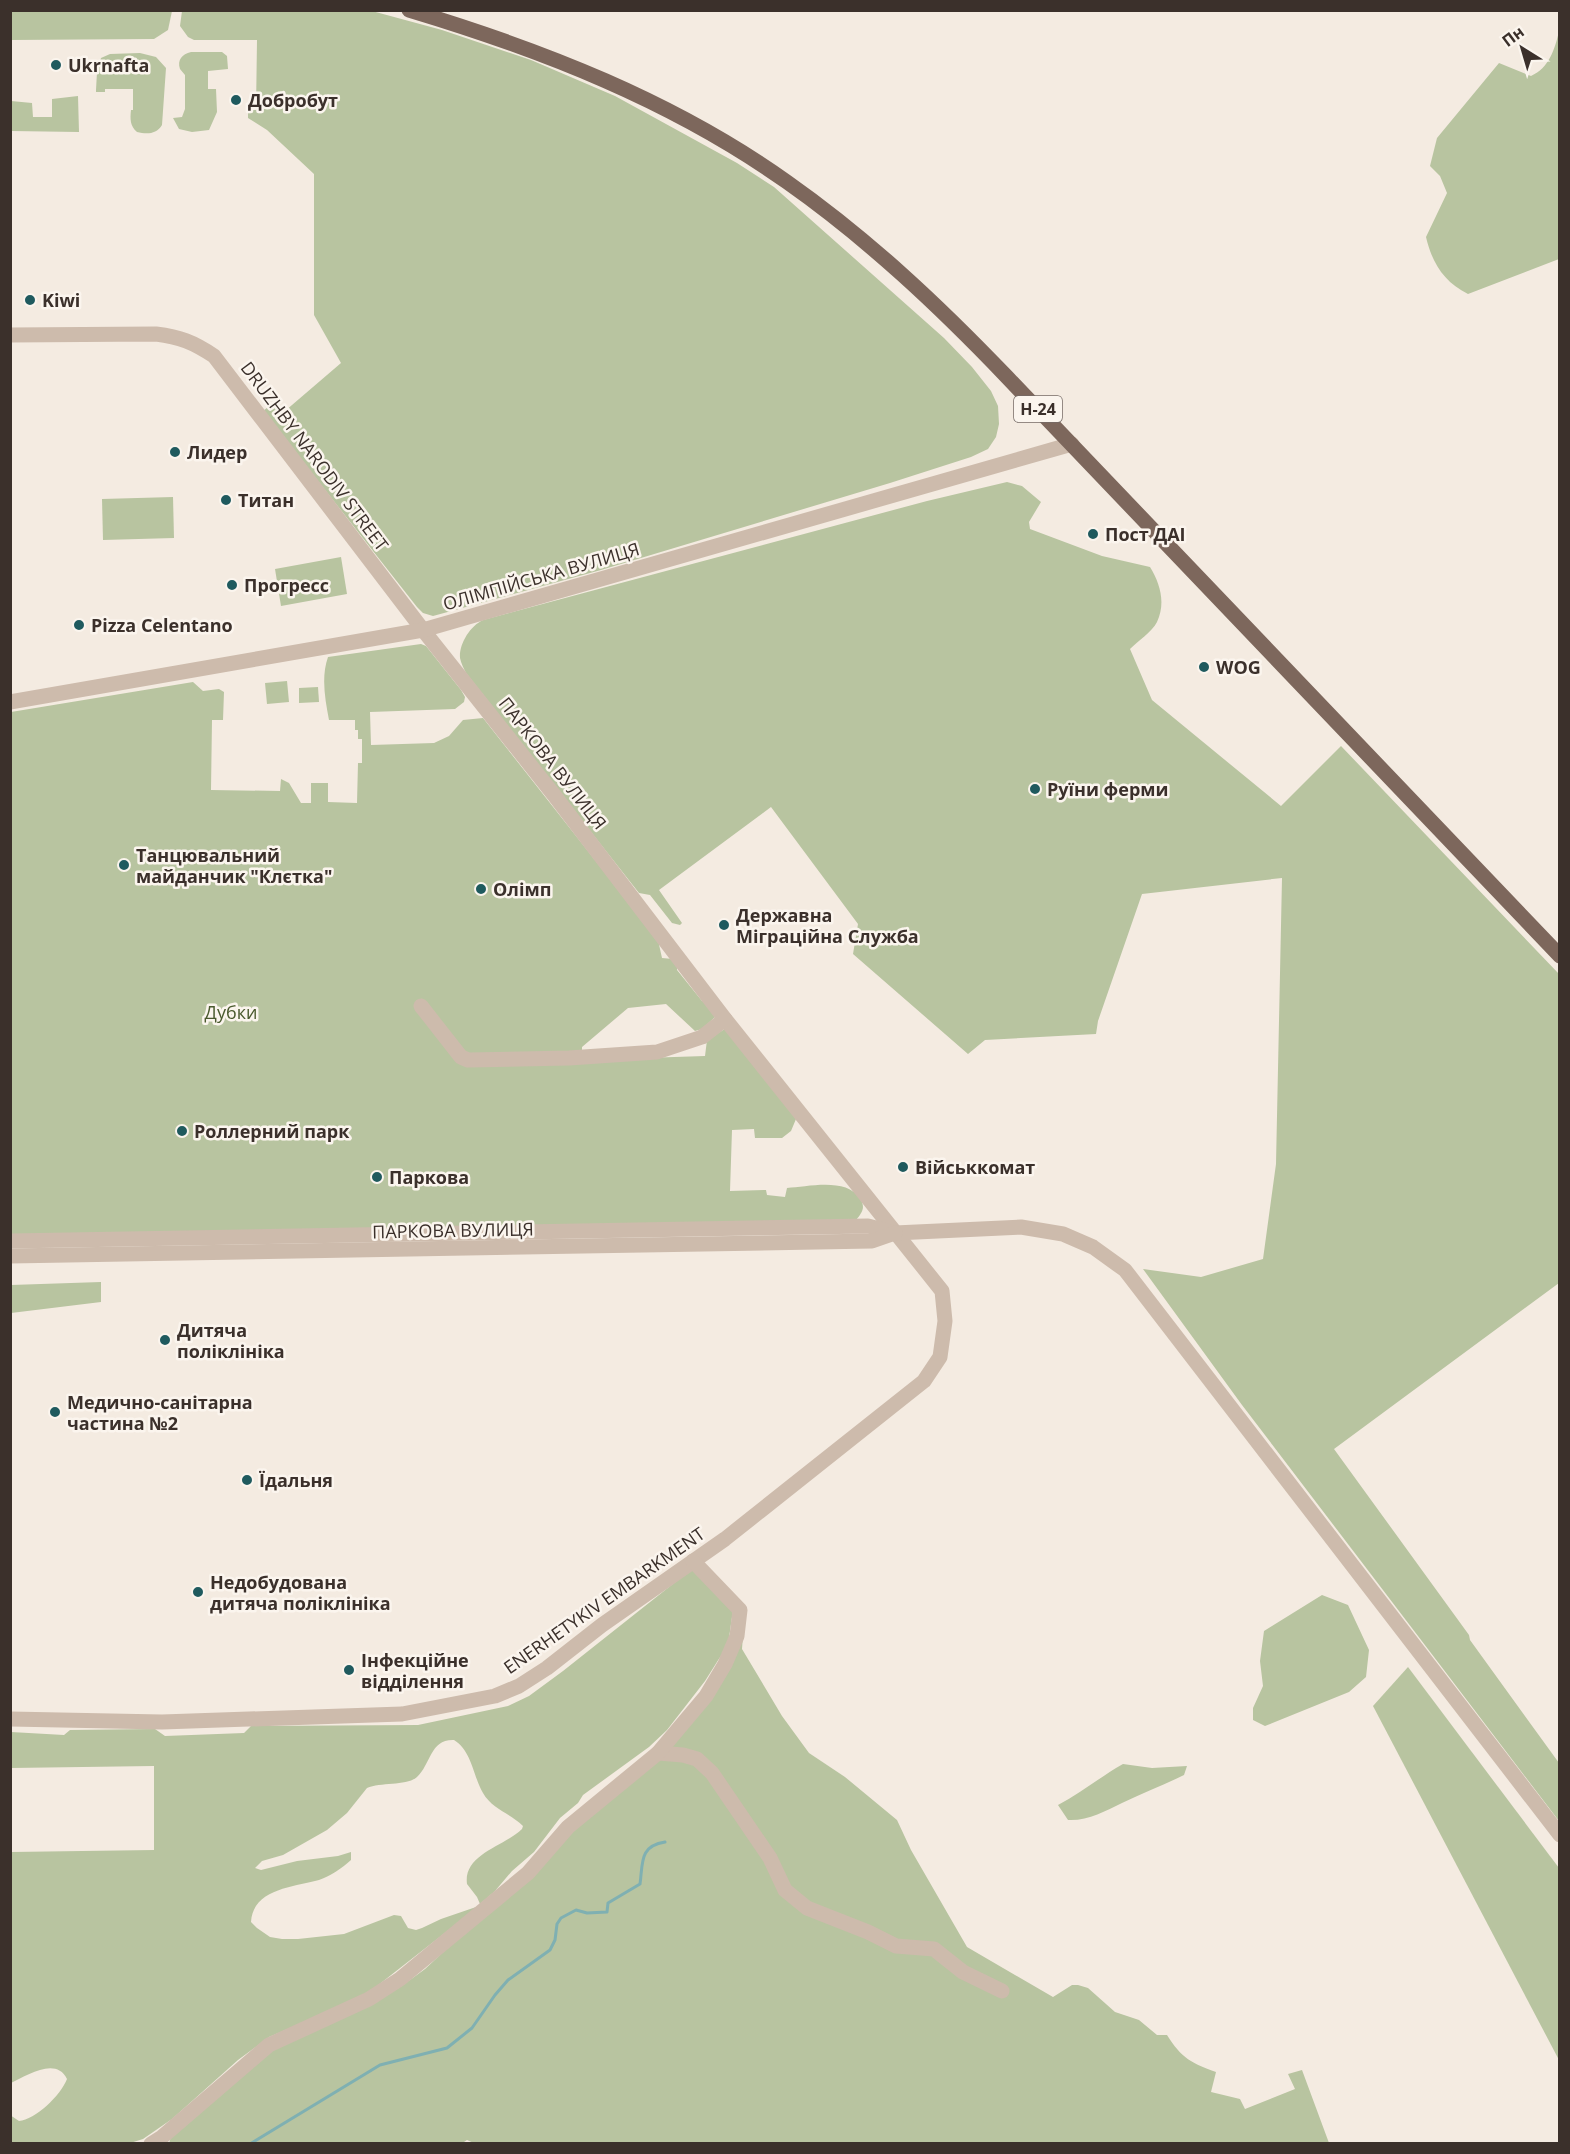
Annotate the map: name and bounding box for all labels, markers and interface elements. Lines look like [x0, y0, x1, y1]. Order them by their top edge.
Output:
north arrow [1492, 18, 1552, 78]
text: Пн [1497, 20, 1529, 52]
place label: Ukrnafta [68, 53, 149, 77]
marker: Ukrnafta [49, 58, 63, 72]
place label: Добробут [248, 88, 338, 112]
marker: Добробут [229, 93, 243, 107]
place label: Kiwi [42, 288, 80, 312]
marker: Kiwi [23, 293, 37, 307]
street label: DRUZHBY NARODIV STREET [236, 356, 394, 556]
road number: Н-24 [1014, 396, 1062, 422]
place label: Лидер [187, 440, 247, 464]
marker: Лидер [168, 445, 182, 459]
place label: Титан [238, 488, 294, 512]
marker: Титан [219, 493, 233, 507]
place label: Пост ДАІ [1105, 522, 1186, 546]
marker: Пост ДАІ [1086, 527, 1100, 541]
street label: ОЛІМПІЙСЬКА ВУЛИЦЯ [440, 536, 642, 616]
place label: Прогресс [244, 573, 329, 597]
marker: Прогресс [225, 578, 239, 592]
place label: Pizza Celentano [91, 613, 233, 637]
marker: Pizza Celentano [72, 618, 86, 632]
place label: WOG [1216, 655, 1261, 679]
marker: WOG [1197, 660, 1211, 674]
street label: ПАРКОВА ВУЛИЦЯ [494, 692, 612, 834]
place label: Руїни ферми [1047, 777, 1168, 801]
marker: Руїни ферми [1028, 782, 1042, 796]
place label: Танцювальний майданчик "Клєтка" [136, 843, 332, 888]
marker: Танцювальний майданчик "Клєтка" [117, 858, 131, 872]
place label: Олімп [493, 877, 551, 901]
marker: Олімп [474, 882, 488, 896]
place label: Державна Міграційна Служба [736, 903, 919, 948]
marker: Державна Міграційна Служба [717, 918, 731, 932]
park label: Дубки [205, 1000, 257, 1024]
place label: Роллерний парк [194, 1119, 350, 1143]
marker: Роллерний парк [175, 1124, 189, 1138]
place label: Військкомат [915, 1155, 1035, 1179]
marker: Військкомат [896, 1160, 910, 1174]
place label: Паркова [389, 1165, 469, 1189]
marker: Паркова [370, 1170, 384, 1184]
street label: ПАРКОВА ВУЛИЦЯ [372, 1217, 534, 1243]
place label: Дитяча поліклініка [177, 1318, 285, 1363]
marker: Дитяча поліклініка [158, 1333, 172, 1347]
place label: Медично-санітарна частина №2 [67, 1390, 253, 1435]
marker: Медично-санітарна частина №2 [48, 1405, 62, 1419]
place label: Їдальня [258, 1468, 333, 1492]
marker: Їдальня [240, 1473, 254, 1487]
street label: ENERHETYKIV EMBARKMENT [499, 1521, 709, 1679]
place label: Недобудована дитяча поліклініка [210, 1570, 391, 1615]
marker: Недобудована дитяча поліклініка [191, 1585, 205, 1599]
place label: Інфекційне відділення [361, 1648, 469, 1693]
marker: Інфекційне відділення [342, 1663, 356, 1677]

